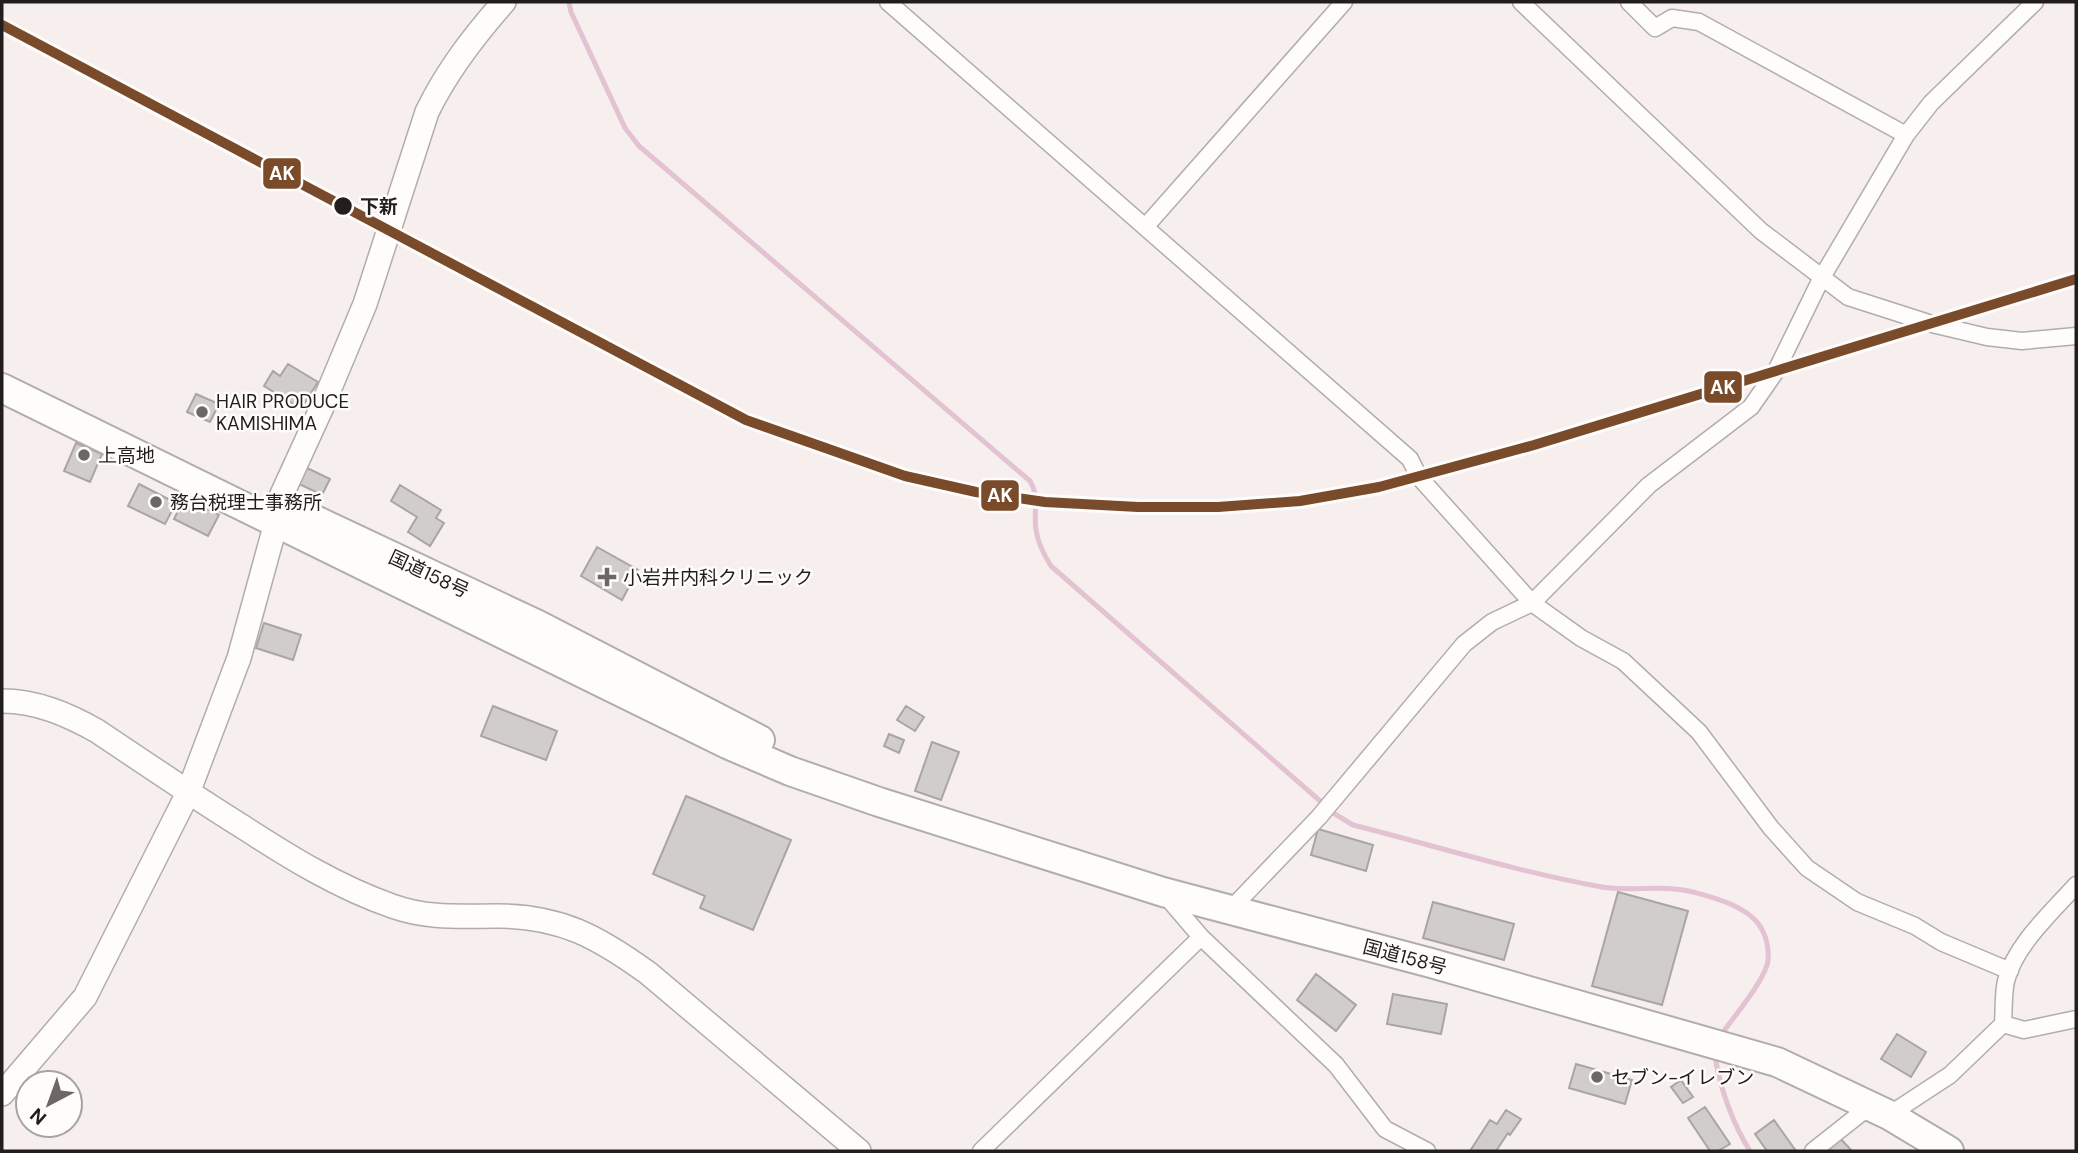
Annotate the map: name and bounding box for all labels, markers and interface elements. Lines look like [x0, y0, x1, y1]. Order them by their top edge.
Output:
line badge: AK [262, 157, 302, 190]
text: AK [269, 161, 295, 186]
place label: 下新 [360, 194, 398, 219]
marker: 下新 [332, 195, 354, 217]
line badge: AK [1703, 370, 1743, 404]
text: AK [1710, 375, 1736, 400]
place label: HAIR PRODUCE KAMISHIMA [216, 389, 349, 436]
marker: HAIR PRODUCE KAMISHIMA [194, 404, 210, 420]
place label: 上高地 [98, 443, 155, 468]
marker: 上高地 [76, 447, 92, 463]
line badge: AK [980, 479, 1020, 512]
text: AK [987, 483, 1013, 508]
place label: 務台税理士事務所 [170, 490, 322, 515]
marker: 務台税理士事務所 [148, 494, 164, 510]
street label: 国道158号 [385, 544, 473, 604]
place label: 小岩井内科クリニック [623, 565, 813, 590]
marker: 小岩井内科クリニック [597, 567, 617, 587]
street label: 国道158号 [1360, 934, 1450, 980]
place label: セブン-イレブン [1611, 1065, 1754, 1090]
north arrow [14, 1069, 84, 1139]
marker: セブン-イレブン [1589, 1069, 1605, 1085]
text: N [25, 1102, 52, 1130]

